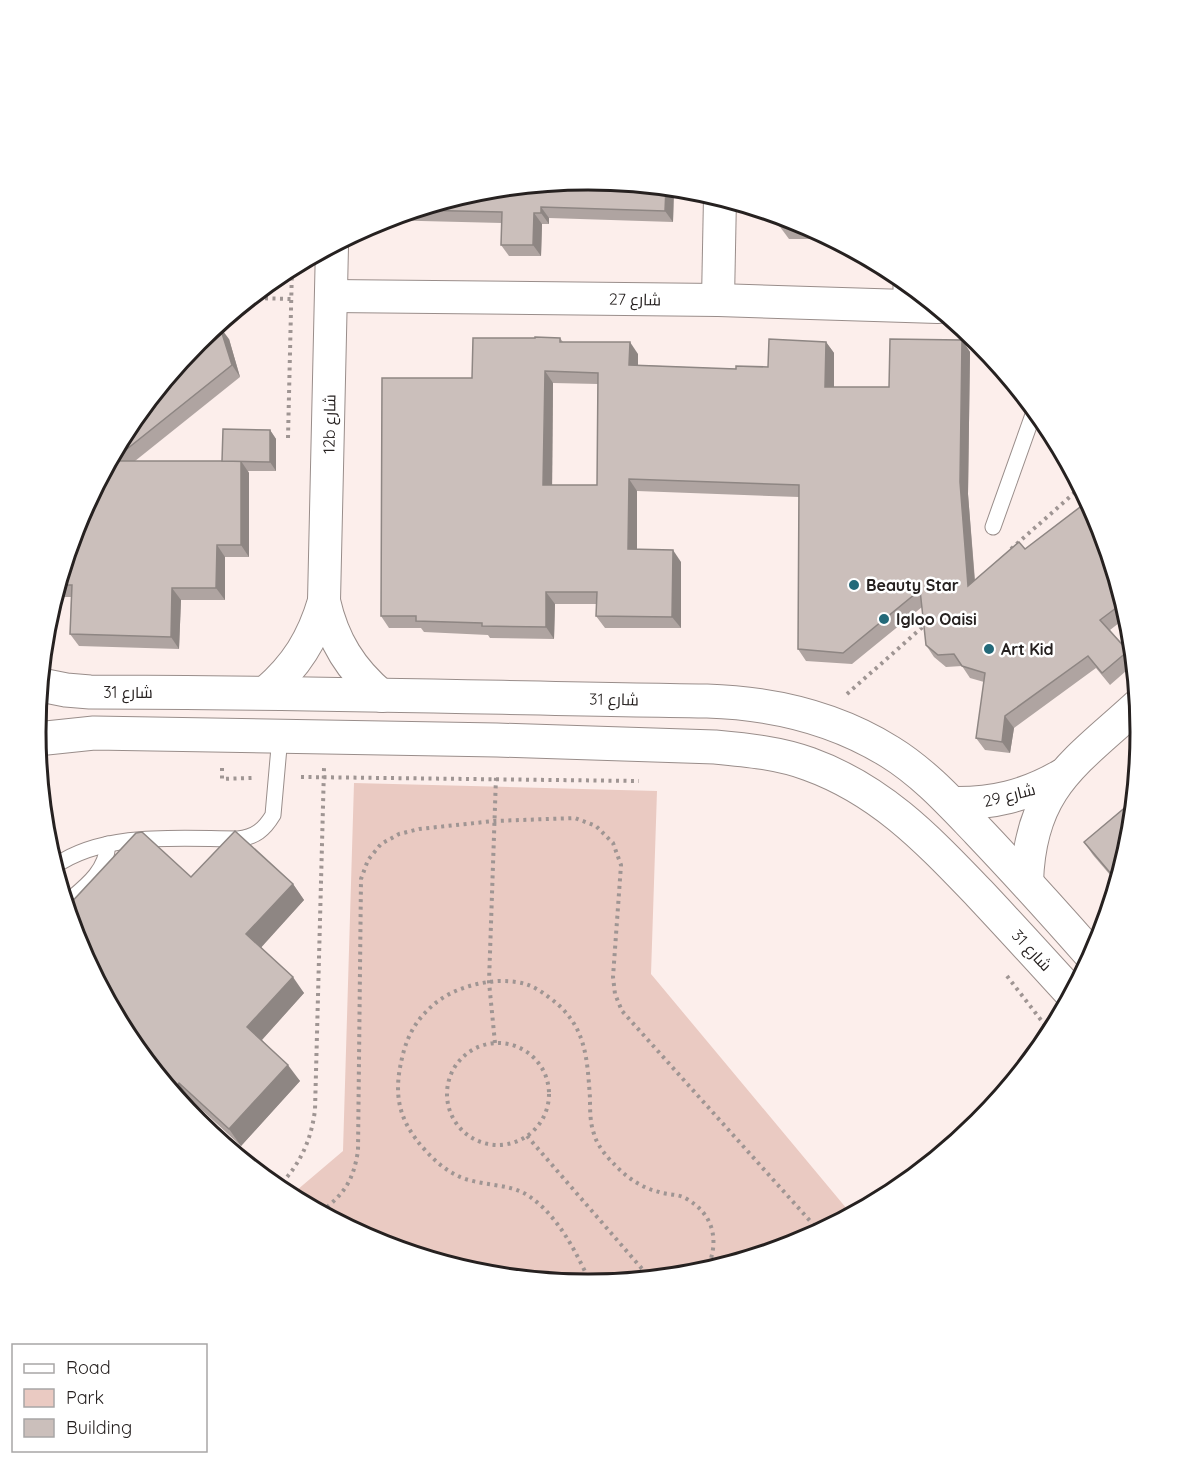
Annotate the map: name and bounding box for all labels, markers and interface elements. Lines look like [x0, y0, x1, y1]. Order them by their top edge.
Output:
street label: شارع 27 [609, 289, 661, 311]
street label: 12b شارع [318, 394, 342, 454]
place label: Beauty Star [866, 575, 959, 595]
marker: Beauty Star [847, 578, 861, 592]
place label: Igloo Oaisi [896, 609, 977, 629]
marker: Igloo Oaisi [877, 612, 891, 626]
place label: Art Kid [1001, 639, 1054, 659]
marker: Art Kid [982, 642, 996, 656]
street label: شارع 31 [103, 682, 153, 704]
street label: شارع 31 [589, 689, 639, 711]
street label: شارع 29 [981, 779, 1038, 813]
street label: شارع 31 [1006, 925, 1056, 976]
legend [12, 1344, 207, 1452]
text: Road [66, 1356, 111, 1379]
text: Park [66, 1386, 104, 1409]
text: Building [66, 1416, 132, 1439]

